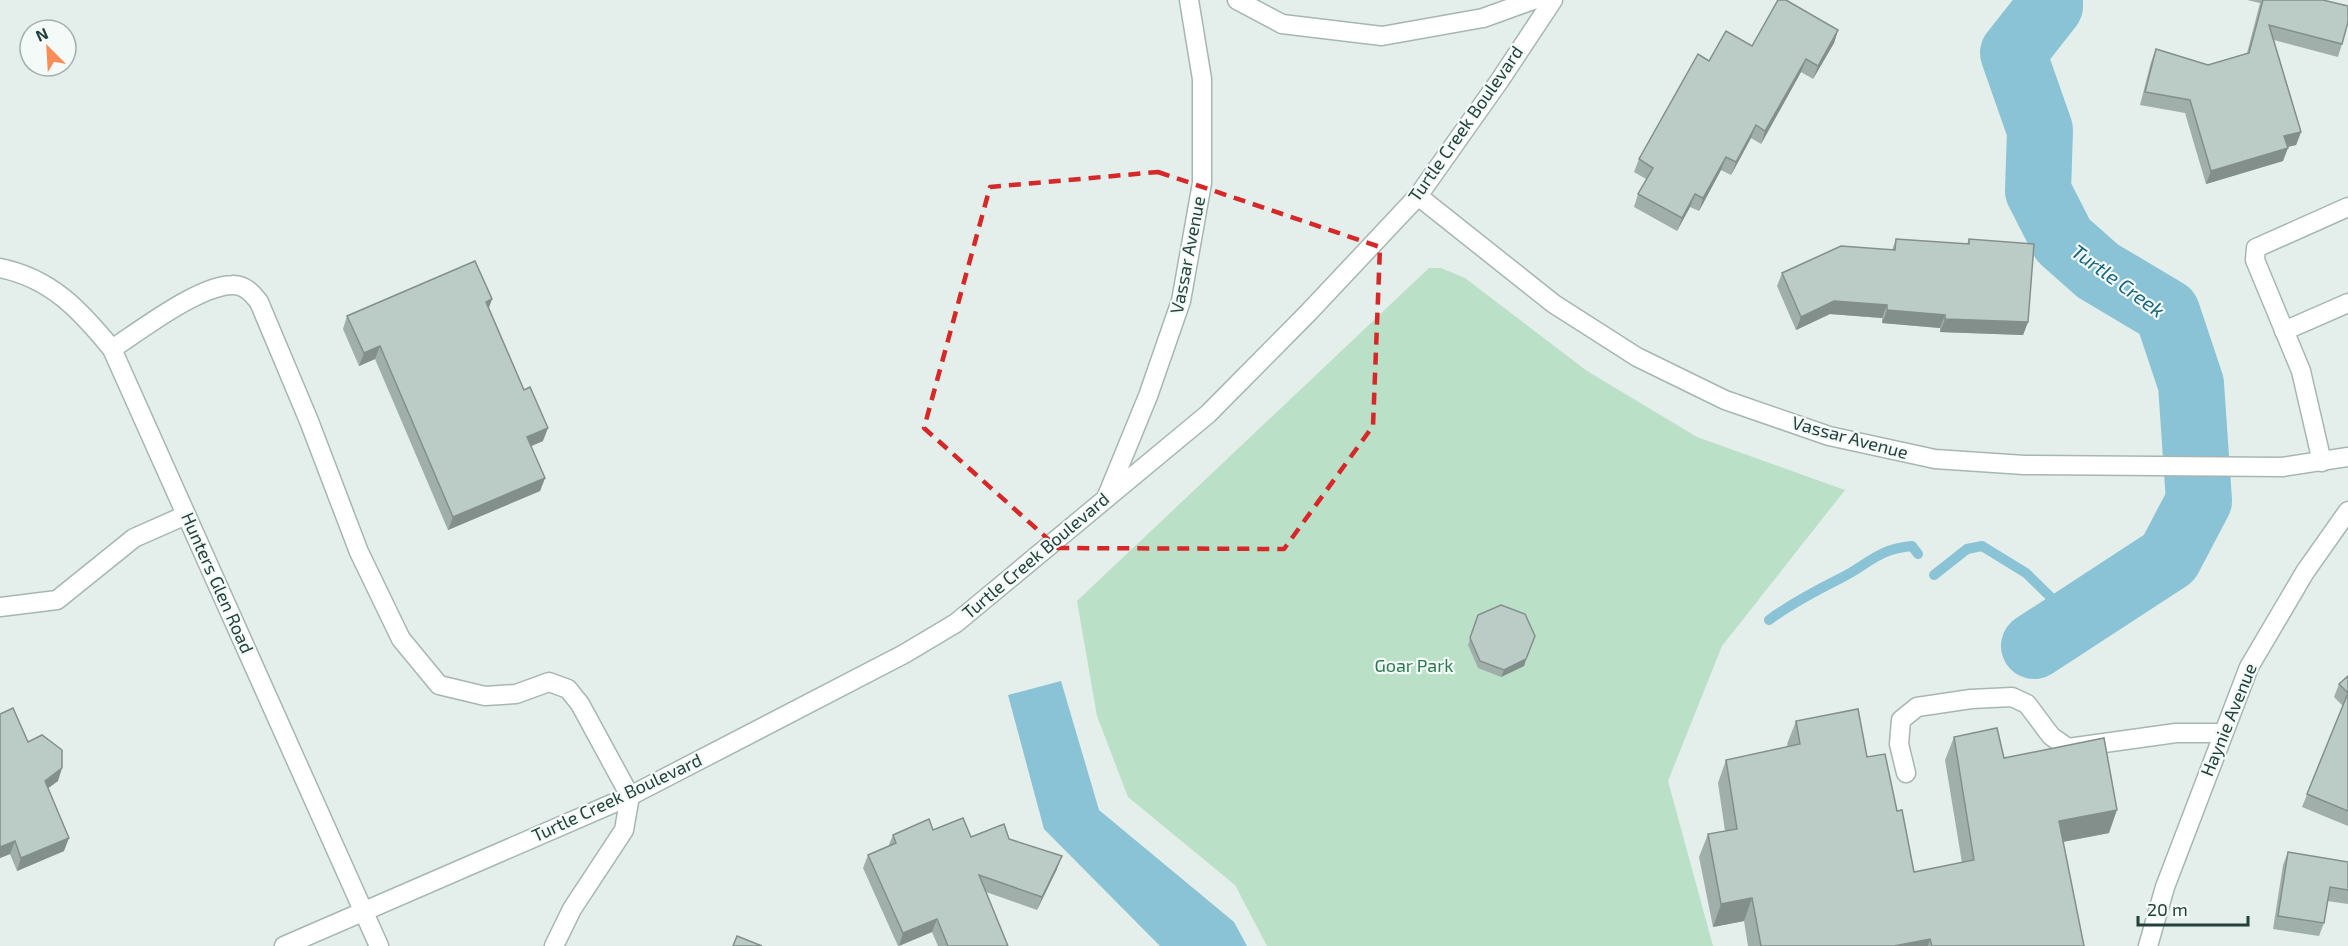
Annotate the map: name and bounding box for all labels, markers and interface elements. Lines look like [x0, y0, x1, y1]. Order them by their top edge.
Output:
north arrow [18, 18, 78, 78]
text: N [33, 23, 51, 45]
street label: Turtle Creek Boulevard [1403, 41, 1527, 206]
street label: Vassar Avenue [1165, 194, 1209, 315]
water label: Turtle Creek [2067, 238, 2170, 322]
street label: Vassar Avenue [1790, 411, 1911, 463]
street label: Turtle Creek Boulevard [957, 487, 1113, 623]
street label: Hunters Glen Road [177, 509, 259, 656]
park label: Goar Park [1374, 654, 1454, 676]
street label: Haynie Avenue [2195, 660, 2261, 779]
street label: Turtle Creek Boulevard [528, 748, 705, 846]
scale bar [2138, 889, 2248, 927]
text: 20 m [2147, 898, 2188, 920]

